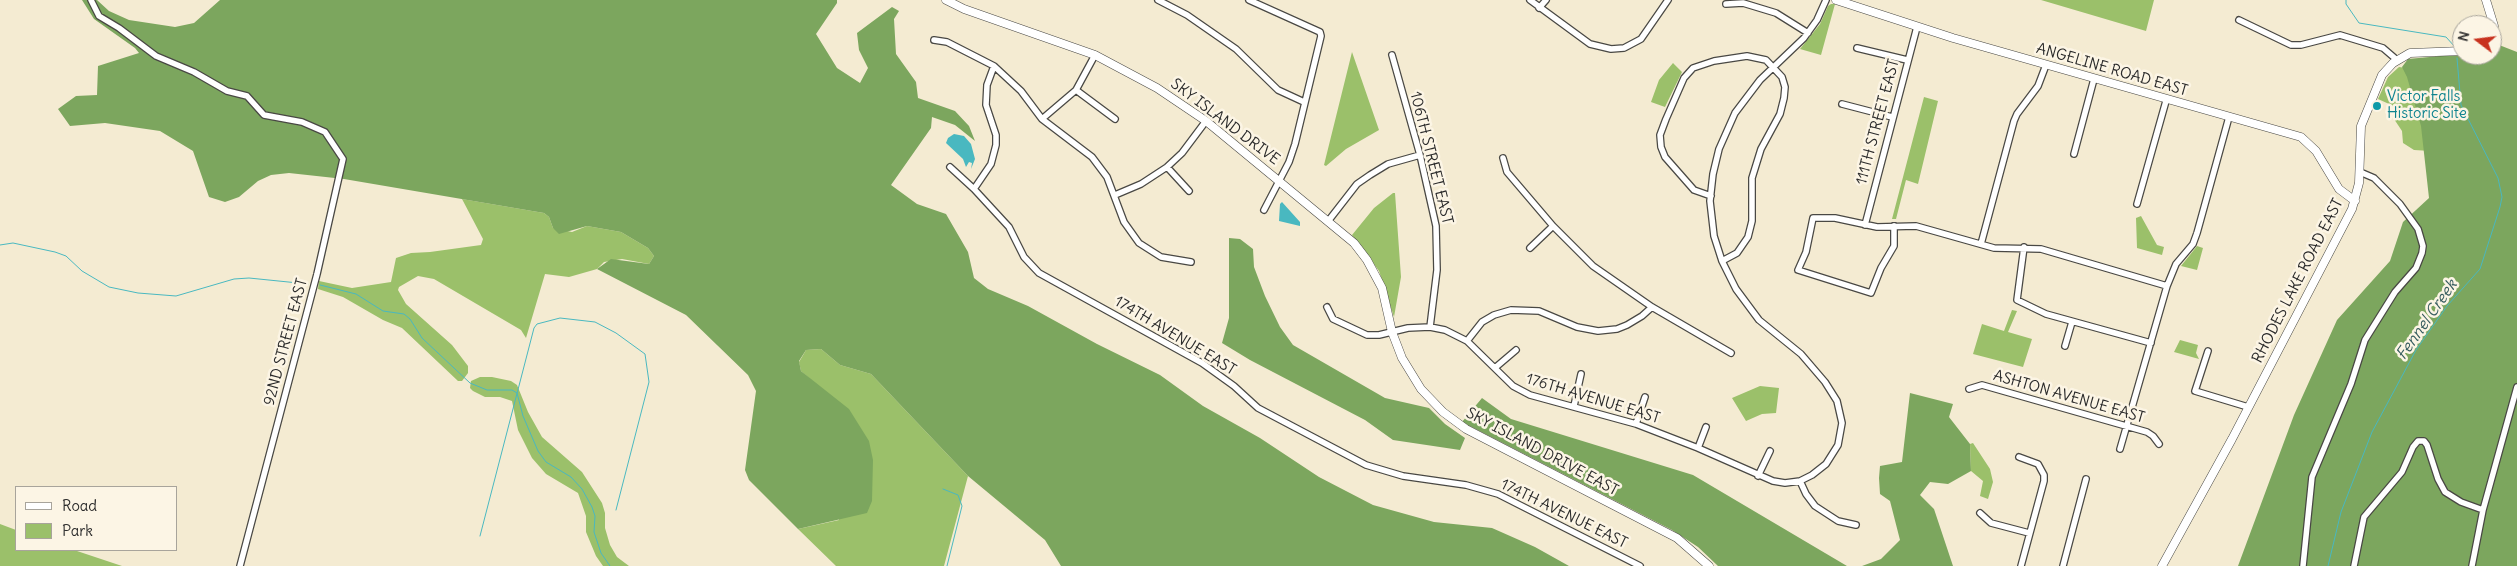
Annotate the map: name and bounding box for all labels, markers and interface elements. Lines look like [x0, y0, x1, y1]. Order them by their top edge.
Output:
north arrow [2452, 15, 2502, 65]
text: N [2454, 29, 2473, 43]
street label: ANGELINE ROAD EAST [2034, 40, 2190, 100]
street label: 111TH STREET EAST [1853, 57, 1903, 187]
street label: SKY ISLAND DRIVE [1167, 75, 1283, 169]
place label: Victor Falls Historic Site [2387, 88, 2467, 123]
street label: 106TH STREET EAST [1406, 90, 1456, 226]
marker: Victor Falls Historic Site [2371, 100, 2383, 112]
street label: RHODES LAKE ROAD EAST [2249, 196, 2347, 366]
water label: Fennel Creek [2392, 276, 2462, 364]
street label: 92ND STREET EAST [260, 277, 312, 407]
street label: 174TH AVENUE EAST [1111, 293, 1239, 379]
street label: ASHTON AVENUE EAST [1991, 367, 2147, 427]
street label: 176TH AVENUE EAST [1524, 370, 1662, 428]
street label: SKY ISLAND DRIVE EAST [1463, 404, 1621, 500]
street label: 174TH AVENUE EAST [1498, 476, 1630, 552]
legend [15, 486, 178, 551]
text: Road [62, 496, 97, 515]
text: Park [62, 521, 93, 540]

